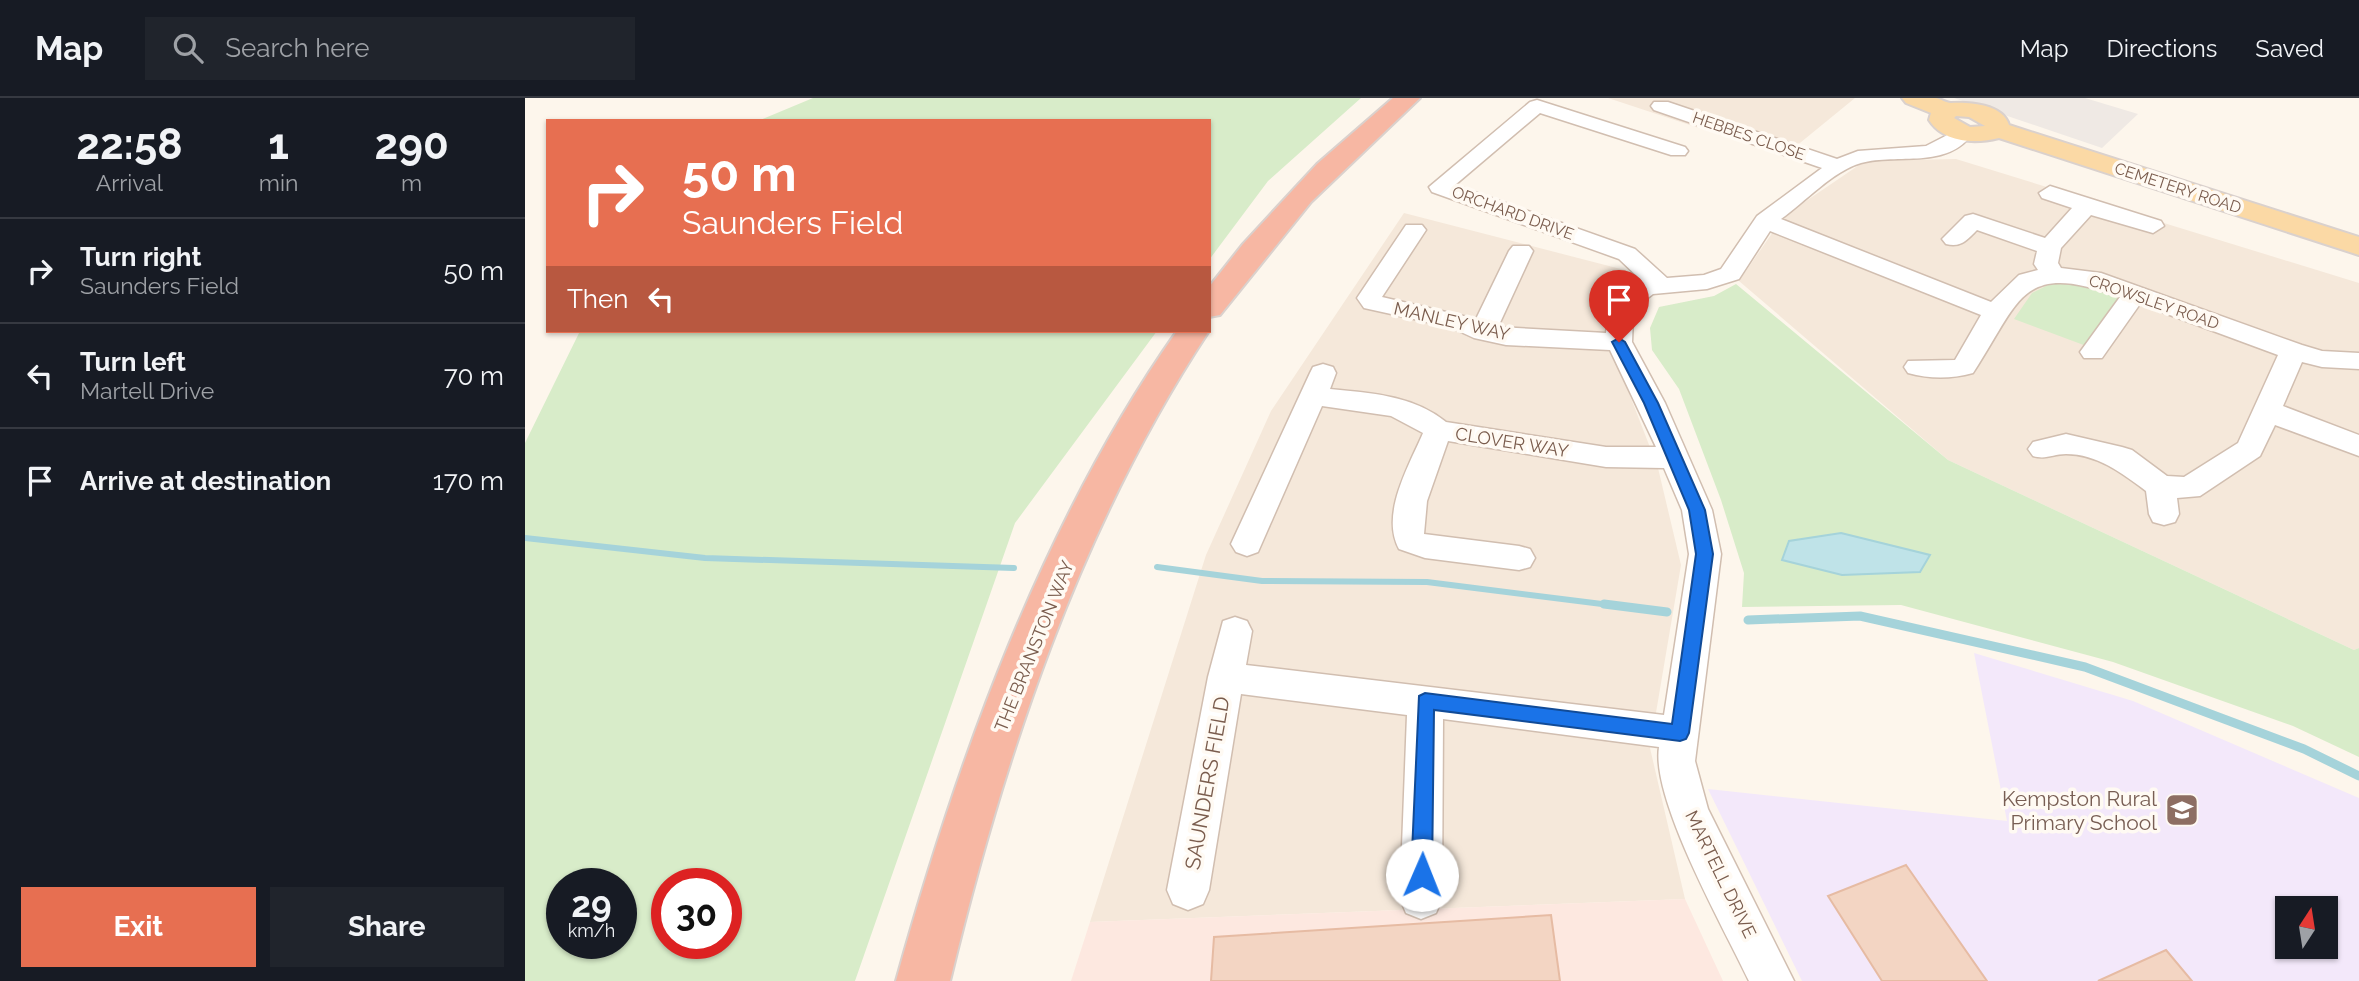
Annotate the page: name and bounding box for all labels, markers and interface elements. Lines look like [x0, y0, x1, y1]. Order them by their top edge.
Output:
search box [145, 17, 635, 80]
text: Map [35, 29, 103, 68]
icon: search [169, 29, 207, 67]
text: Search here [225, 33, 370, 63]
text: Map [2020, 34, 2069, 63]
text: Directions [2107, 34, 2217, 63]
text: Saved [2255, 34, 2324, 63]
street label: HEBBES CLOSE [1690, 108, 1808, 164]
text: 22:58 [76, 120, 183, 169]
text: 1 [268, 120, 289, 169]
text: 290 [375, 120, 449, 169]
text: 50 m [682, 145, 797, 202]
icon: right [567, 147, 658, 238]
street label: CEMETERY ROAD [2112, 159, 2244, 217]
text: Arrival [96, 169, 163, 196]
text: min [259, 169, 298, 196]
text: m [401, 169, 422, 196]
street label: ORCHARD DRIVE [1449, 182, 1577, 244]
text: Saunders Field [682, 204, 903, 241]
text: Turn right [80, 242, 201, 272]
icon: right [21, 252, 59, 290]
text: 50 m [443, 256, 504, 286]
pin [1589, 270, 1649, 342]
street label: CROWSLEY ROAD [2086, 271, 2222, 333]
text: Saunders Field [80, 272, 239, 299]
icon: left [642, 280, 680, 318]
icon: arrive [1600, 281, 1638, 319]
text: Then [567, 284, 628, 314]
street label: MANLEY WAY [1392, 297, 1512, 345]
text: Turn left [80, 347, 186, 377]
icon: left [21, 357, 59, 395]
text: 70 m [444, 361, 504, 391]
text: Martell Drive [80, 377, 214, 404]
street label: CLOVER WAY [1454, 423, 1570, 461]
icon: arrive [21, 462, 59, 500]
text: Arrive at destination [80, 466, 331, 496]
text: 170 m [433, 466, 504, 496]
street label: THE BRANSTON WAY [990, 557, 1078, 735]
street label: SAUNDERS FIELD [1179, 694, 1235, 872]
place label: Kempston Rural Primary School [2002, 786, 2157, 835]
school or university icon: Kempston Rural Primary School [2163, 791, 2201, 829]
street label: MARTELL DRIVE [1681, 807, 1761, 941]
position arrow [1385, 838, 1459, 912]
speed limit sign: 30 [651, 868, 742, 959]
text: 29 [571, 884, 612, 925]
button: Exit [21, 887, 256, 967]
button: Share [270, 887, 504, 967]
north arrow [2275, 896, 2338, 959]
map controls [2275, 896, 2338, 959]
text: km/h [568, 920, 615, 941]

